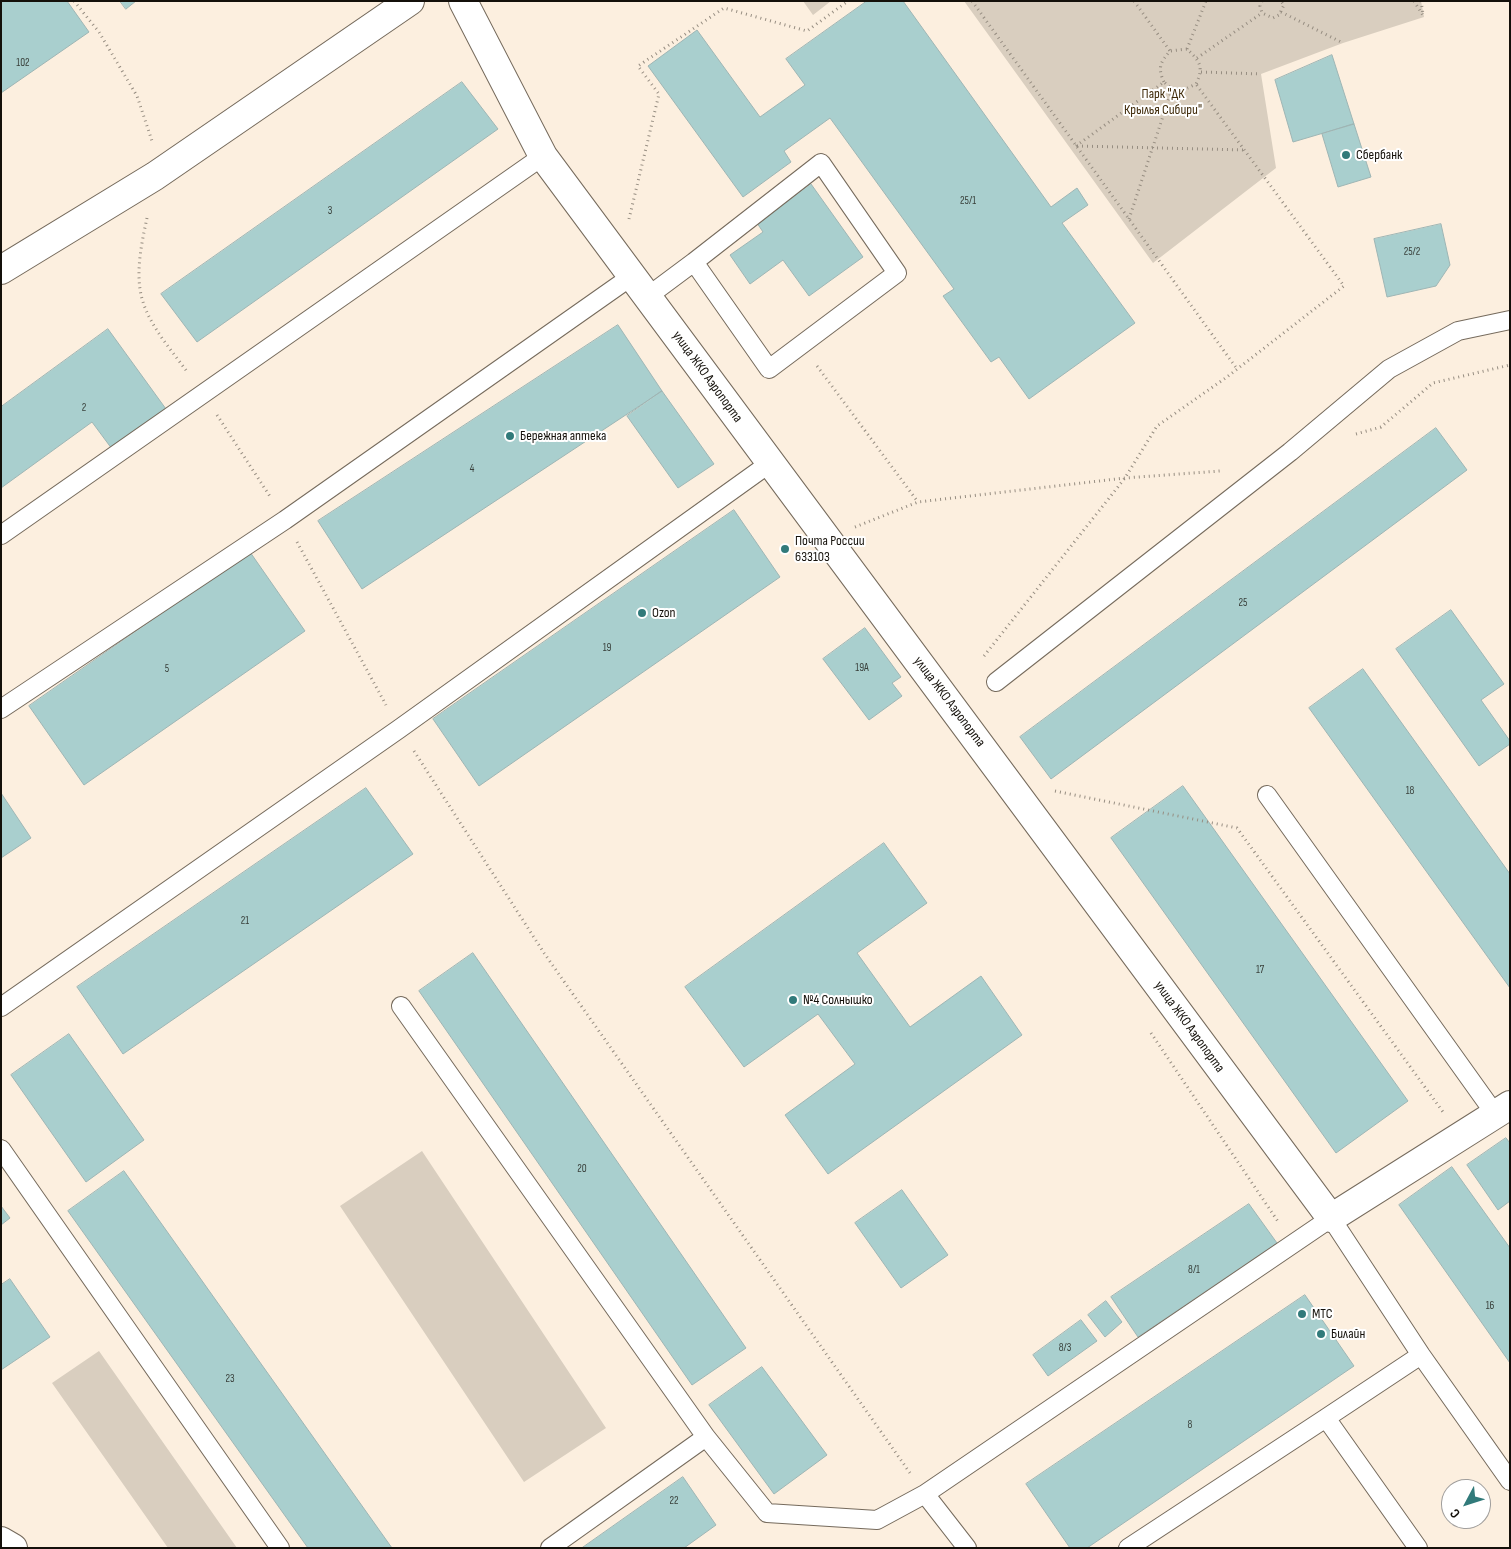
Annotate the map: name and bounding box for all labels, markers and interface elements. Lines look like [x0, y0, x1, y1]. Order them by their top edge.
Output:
house number: 102 [16, 56, 30, 70]
park label: Парк "ДК Крылья Сибири" [1124, 86, 1202, 118]
place label: Сбербанк [1356, 147, 1402, 163]
marker: Сбербанк [1340, 149, 1352, 161]
house number: 25/1 [960, 194, 976, 208]
house number: 3 [328, 204, 332, 218]
house number: 25/2 [1404, 245, 1420, 259]
street label: улица ЖКО Аэропорта [668, 328, 746, 426]
house number: 2 [82, 401, 86, 415]
place label: Бережная аптека [520, 428, 606, 444]
marker: Бережная аптека [504, 430, 516, 442]
house number: 4 [470, 462, 474, 476]
place label: Почта России 633103 [795, 533, 865, 566]
marker: Почта России 633103 [779, 543, 791, 555]
house number: 25 [1239, 596, 1247, 610]
place label: Ozon [652, 605, 676, 621]
marker: Ozon [636, 607, 648, 619]
house number: 19 [603, 641, 611, 655]
street label: улица ЖКО Аэропорта [910, 653, 988, 751]
house number: 19А [855, 661, 869, 675]
house number: 5 [165, 662, 169, 676]
house number: 18 [1406, 784, 1414, 798]
house number: 21 [241, 914, 249, 928]
house number: 17 [1256, 963, 1264, 977]
street label: улица ЖКО Аэропорта [1150, 978, 1228, 1076]
place label: №4 Солнышко [803, 992, 873, 1008]
marker: №4 Солнышко [787, 994, 799, 1006]
house number: 20 [577, 1162, 587, 1176]
house number: 8/1 [1188, 1263, 1200, 1277]
house number: 16 [1486, 1299, 1494, 1313]
place label: МТС [1312, 1306, 1333, 1322]
marker: МТС [1296, 1308, 1308, 1320]
place label: Билайн [1331, 1326, 1365, 1342]
marker: Билайн [1315, 1328, 1327, 1340]
house number: 8/3 [1059, 1341, 1071, 1355]
house number: 23 [225, 1372, 235, 1386]
house number: 8 [1188, 1418, 1192, 1432]
north arrow [1441, 1479, 1491, 1529]
house number: 22 [669, 1494, 679, 1508]
text: С [1446, 1505, 1464, 1522]

